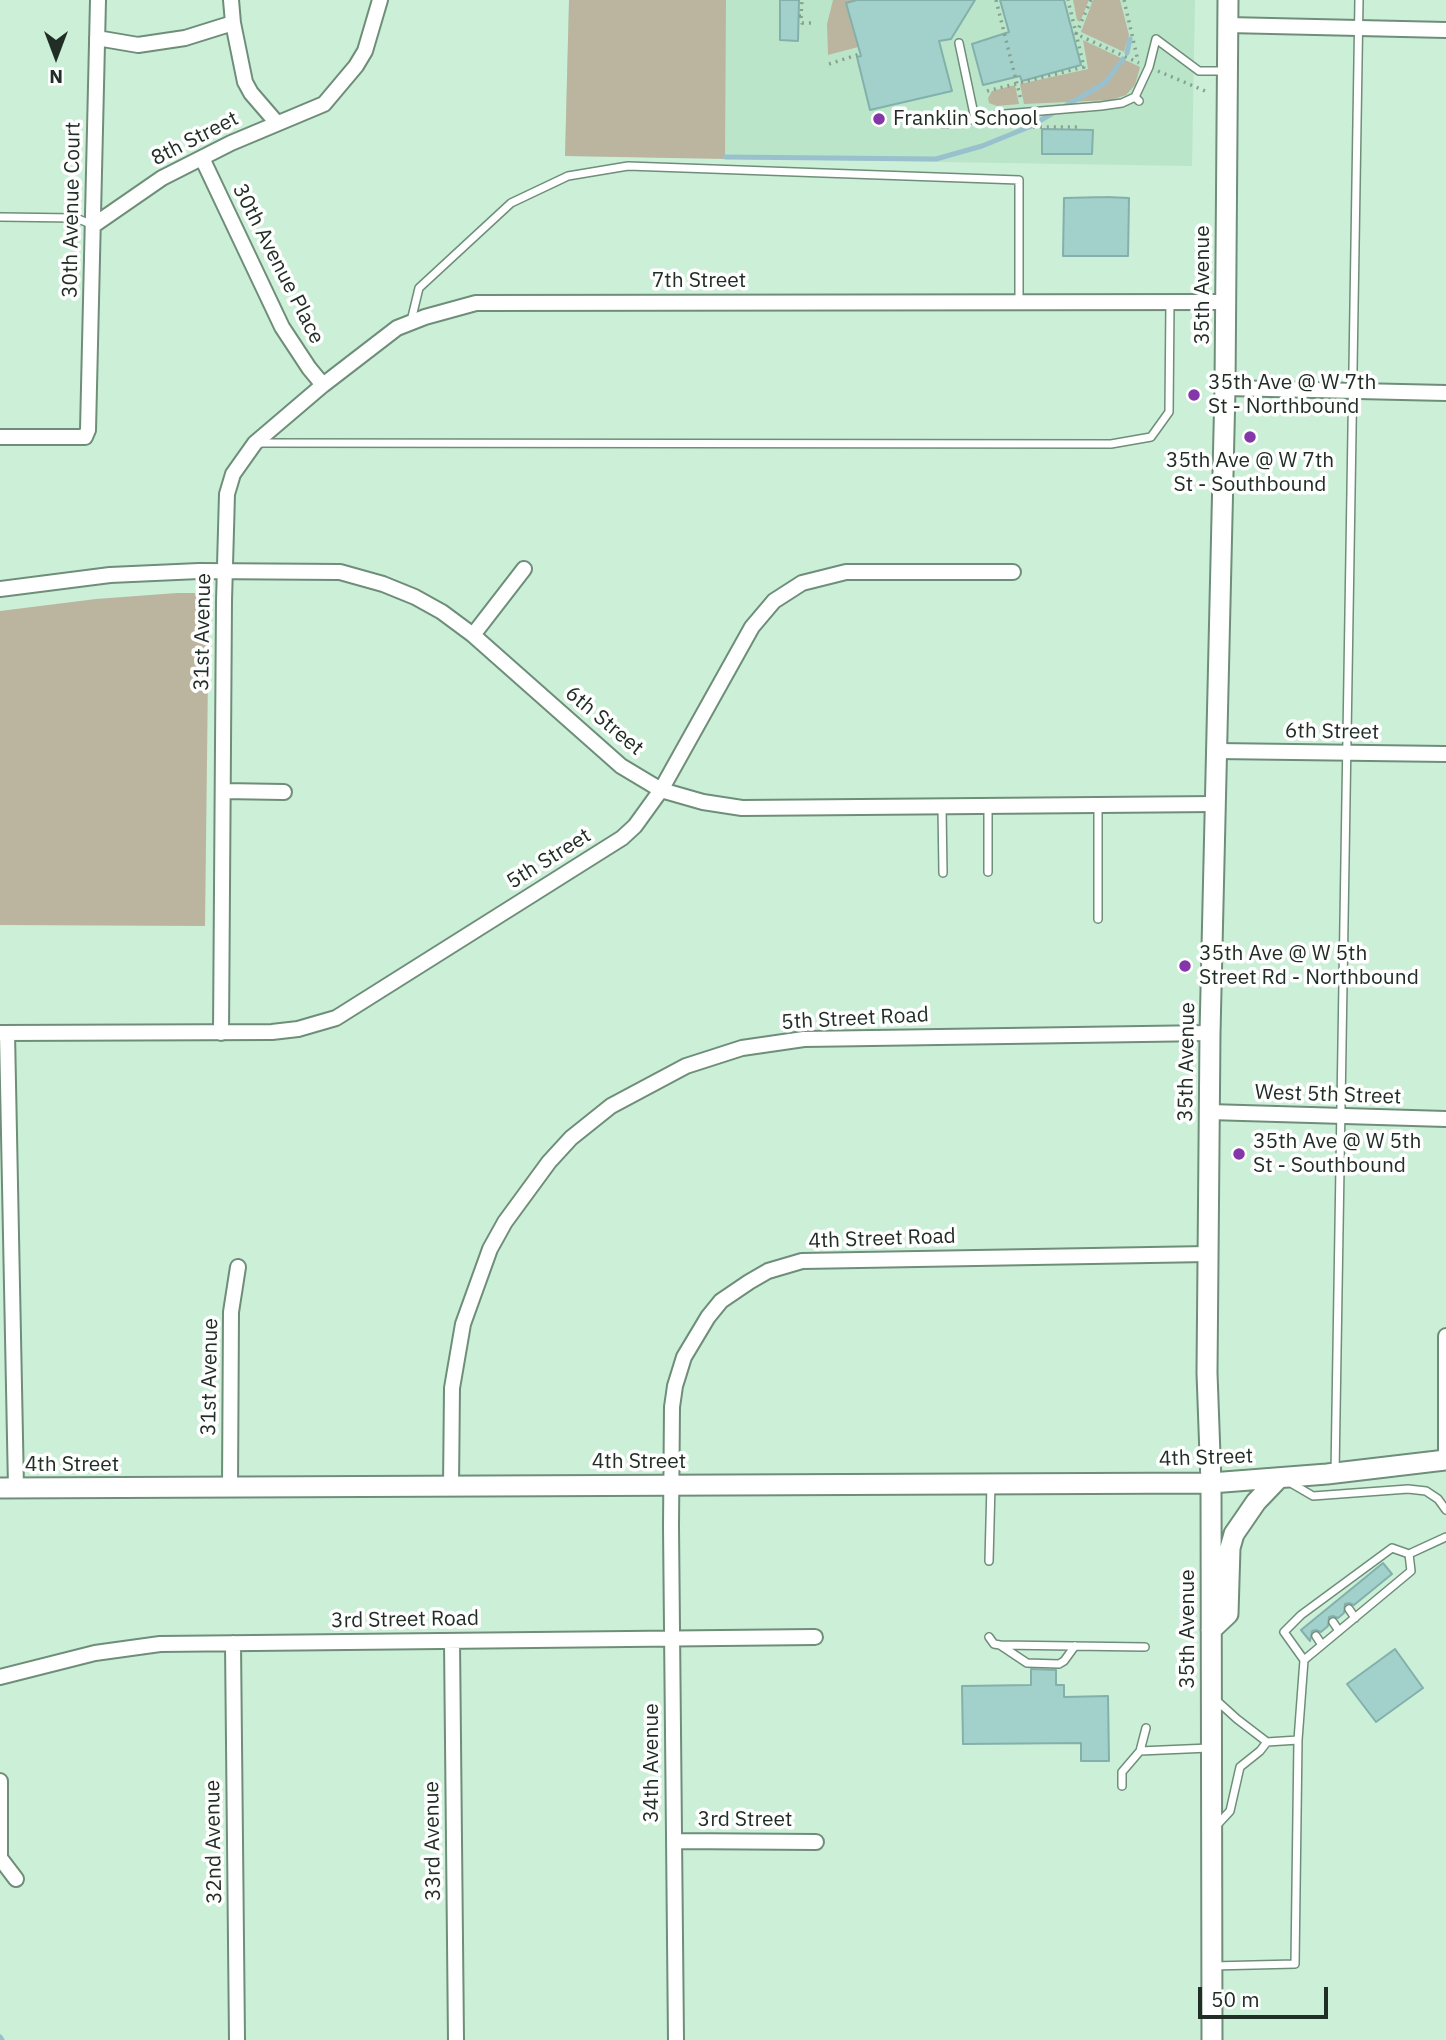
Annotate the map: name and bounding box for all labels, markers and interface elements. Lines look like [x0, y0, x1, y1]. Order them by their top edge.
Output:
north arrow [21, 21, 91, 91]
text: N [49, 65, 63, 89]
street label: 8th Street [147, 106, 243, 172]
place label: Franklin School [893, 106, 1038, 132]
marker: Franklin School [871, 111, 887, 127]
street label: 30th Avenue Court [58, 122, 86, 298]
street label: 30th Avenue Place [227, 180, 329, 348]
street label: 35th Avenue [1190, 225, 1216, 345]
street label: 7th Street [652, 268, 746, 294]
place label: 35th Ave @ W 7th St - Northbound [1208, 370, 1376, 420]
marker: 35th Ave @ W 7th St - Northbound [1186, 387, 1202, 403]
marker: 35th Ave @ W 7th St - Southbound [1242, 429, 1258, 445]
place label: 35th Ave @ W 7th St - Southbound [1166, 448, 1334, 498]
street label: 31st Avenue [189, 573, 217, 691]
street label: 6th Street [560, 681, 648, 761]
street label: 6th Street [1285, 719, 1379, 745]
street label: 5th Street [502, 823, 596, 895]
place label: 35th Ave @ W 5th Street Rd - Northbound [1199, 941, 1419, 991]
marker: 35th Ave @ W 5th Street Rd - Northbound [1177, 958, 1193, 974]
street label: 35th Avenue [1173, 1002, 1201, 1122]
street label: 5th Street Road [781, 1003, 929, 1035]
street label: West 5th Street [1254, 1080, 1402, 1110]
place label: 35th Ave @ W 5th St - Southbound [1253, 1129, 1421, 1179]
marker: 35th Ave @ W 5th St - Southbound [1231, 1146, 1247, 1162]
street label: 4th Street Road [808, 1224, 956, 1254]
street label: 31st Avenue [196, 1318, 224, 1436]
street label: 4th Street [1158, 1444, 1254, 1472]
street label: 4th Street [592, 1449, 686, 1475]
street label: 4th Street [25, 1452, 119, 1478]
street label: 35th Avenue [1175, 1569, 1201, 1689]
street label: 3rd Street Road [331, 1606, 479, 1634]
street label: 34th Avenue [639, 1703, 665, 1823]
street label: 32nd Avenue [200, 1780, 228, 1904]
street label: 33rd Avenue [419, 1781, 447, 1901]
street label: 3rd Street [698, 1807, 792, 1833]
scale bar [1201, 1974, 1330, 2018]
text: 50 m [1211, 1985, 1260, 2013]

